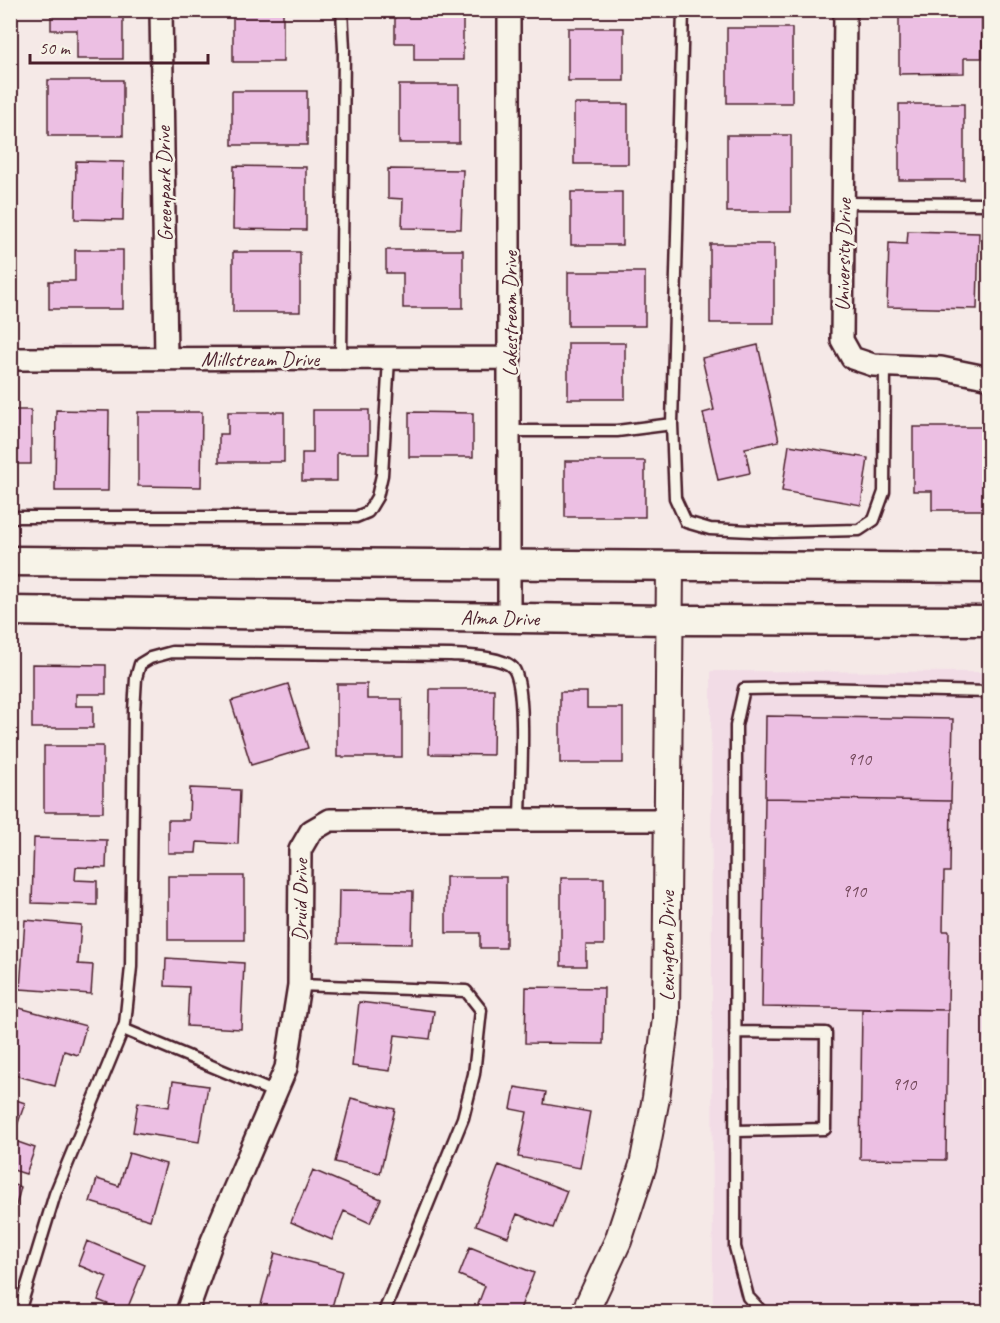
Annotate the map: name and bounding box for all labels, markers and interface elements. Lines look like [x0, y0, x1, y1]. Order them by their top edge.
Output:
scale bar [30, 27, 208, 65]
text: 50 m [39, 37, 72, 59]
street label: Greenpark Drive [150, 125, 178, 242]
street label: University Drive [829, 197, 857, 312]
street label: Lakestream Drive [497, 250, 523, 377]
street label: Millstream Drive [201, 346, 320, 372]
street label: Alma Drive [460, 604, 541, 632]
house number: 910 [847, 748, 873, 770]
street label: Druid Drive [286, 856, 314, 941]
house number: 910 [842, 880, 868, 902]
street label: Lexington Drive [654, 890, 680, 1001]
house number: 910 [892, 1073, 918, 1095]

